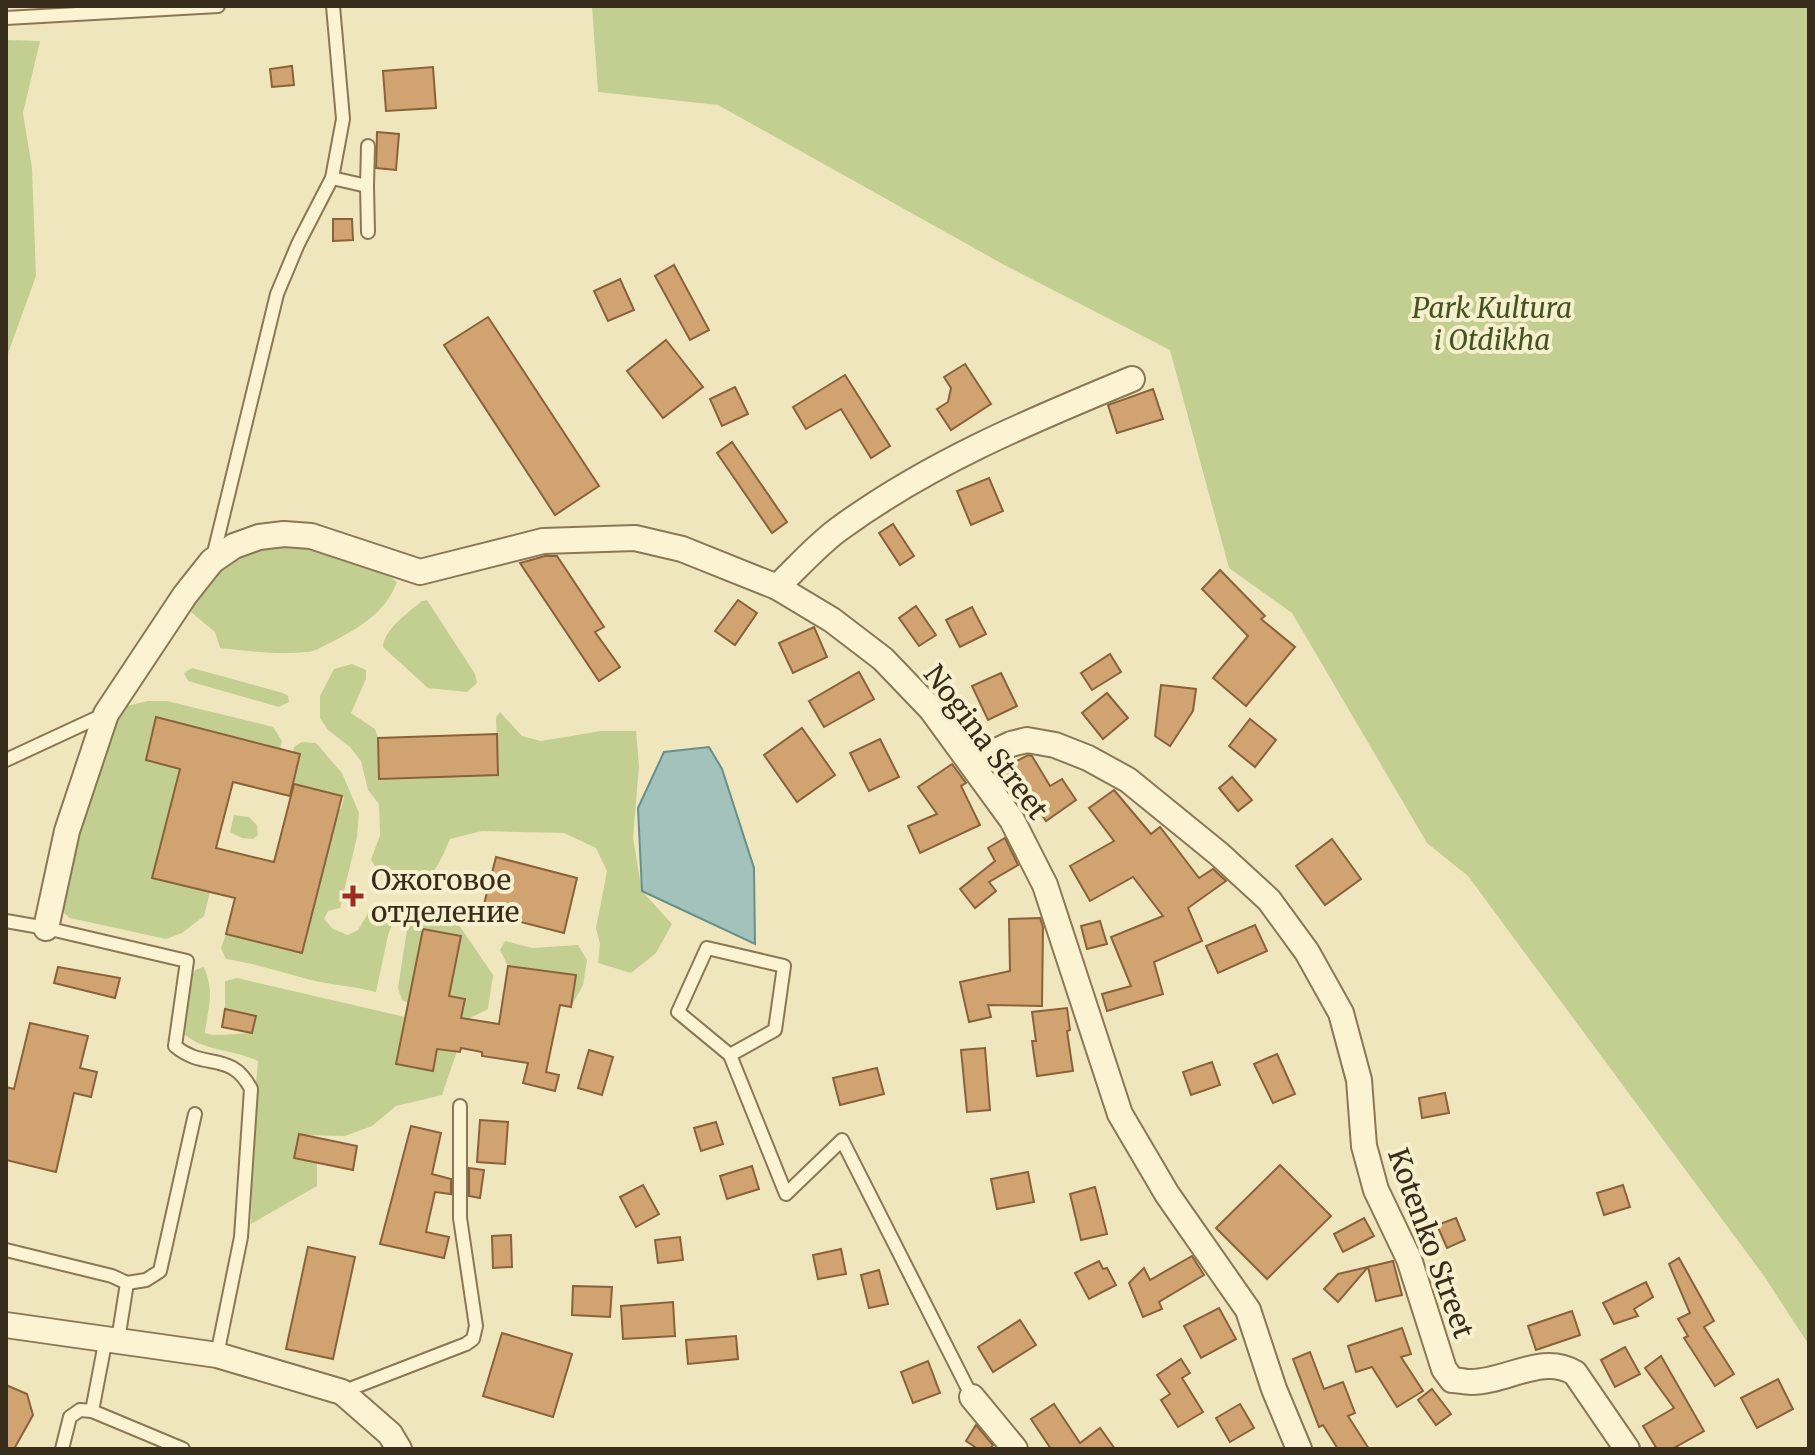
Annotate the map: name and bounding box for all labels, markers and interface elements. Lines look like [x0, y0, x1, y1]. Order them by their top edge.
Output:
park label: Park Kultura i Otdikha [1412, 290, 1572, 358]
street label: Nogina Street [916, 657, 1056, 827]
place label: Ожоговое отделение [371, 862, 519, 930]
marker: Ожоговое отделение [342, 885, 364, 907]
street label: Kotenko Street [1380, 1143, 1482, 1343]

